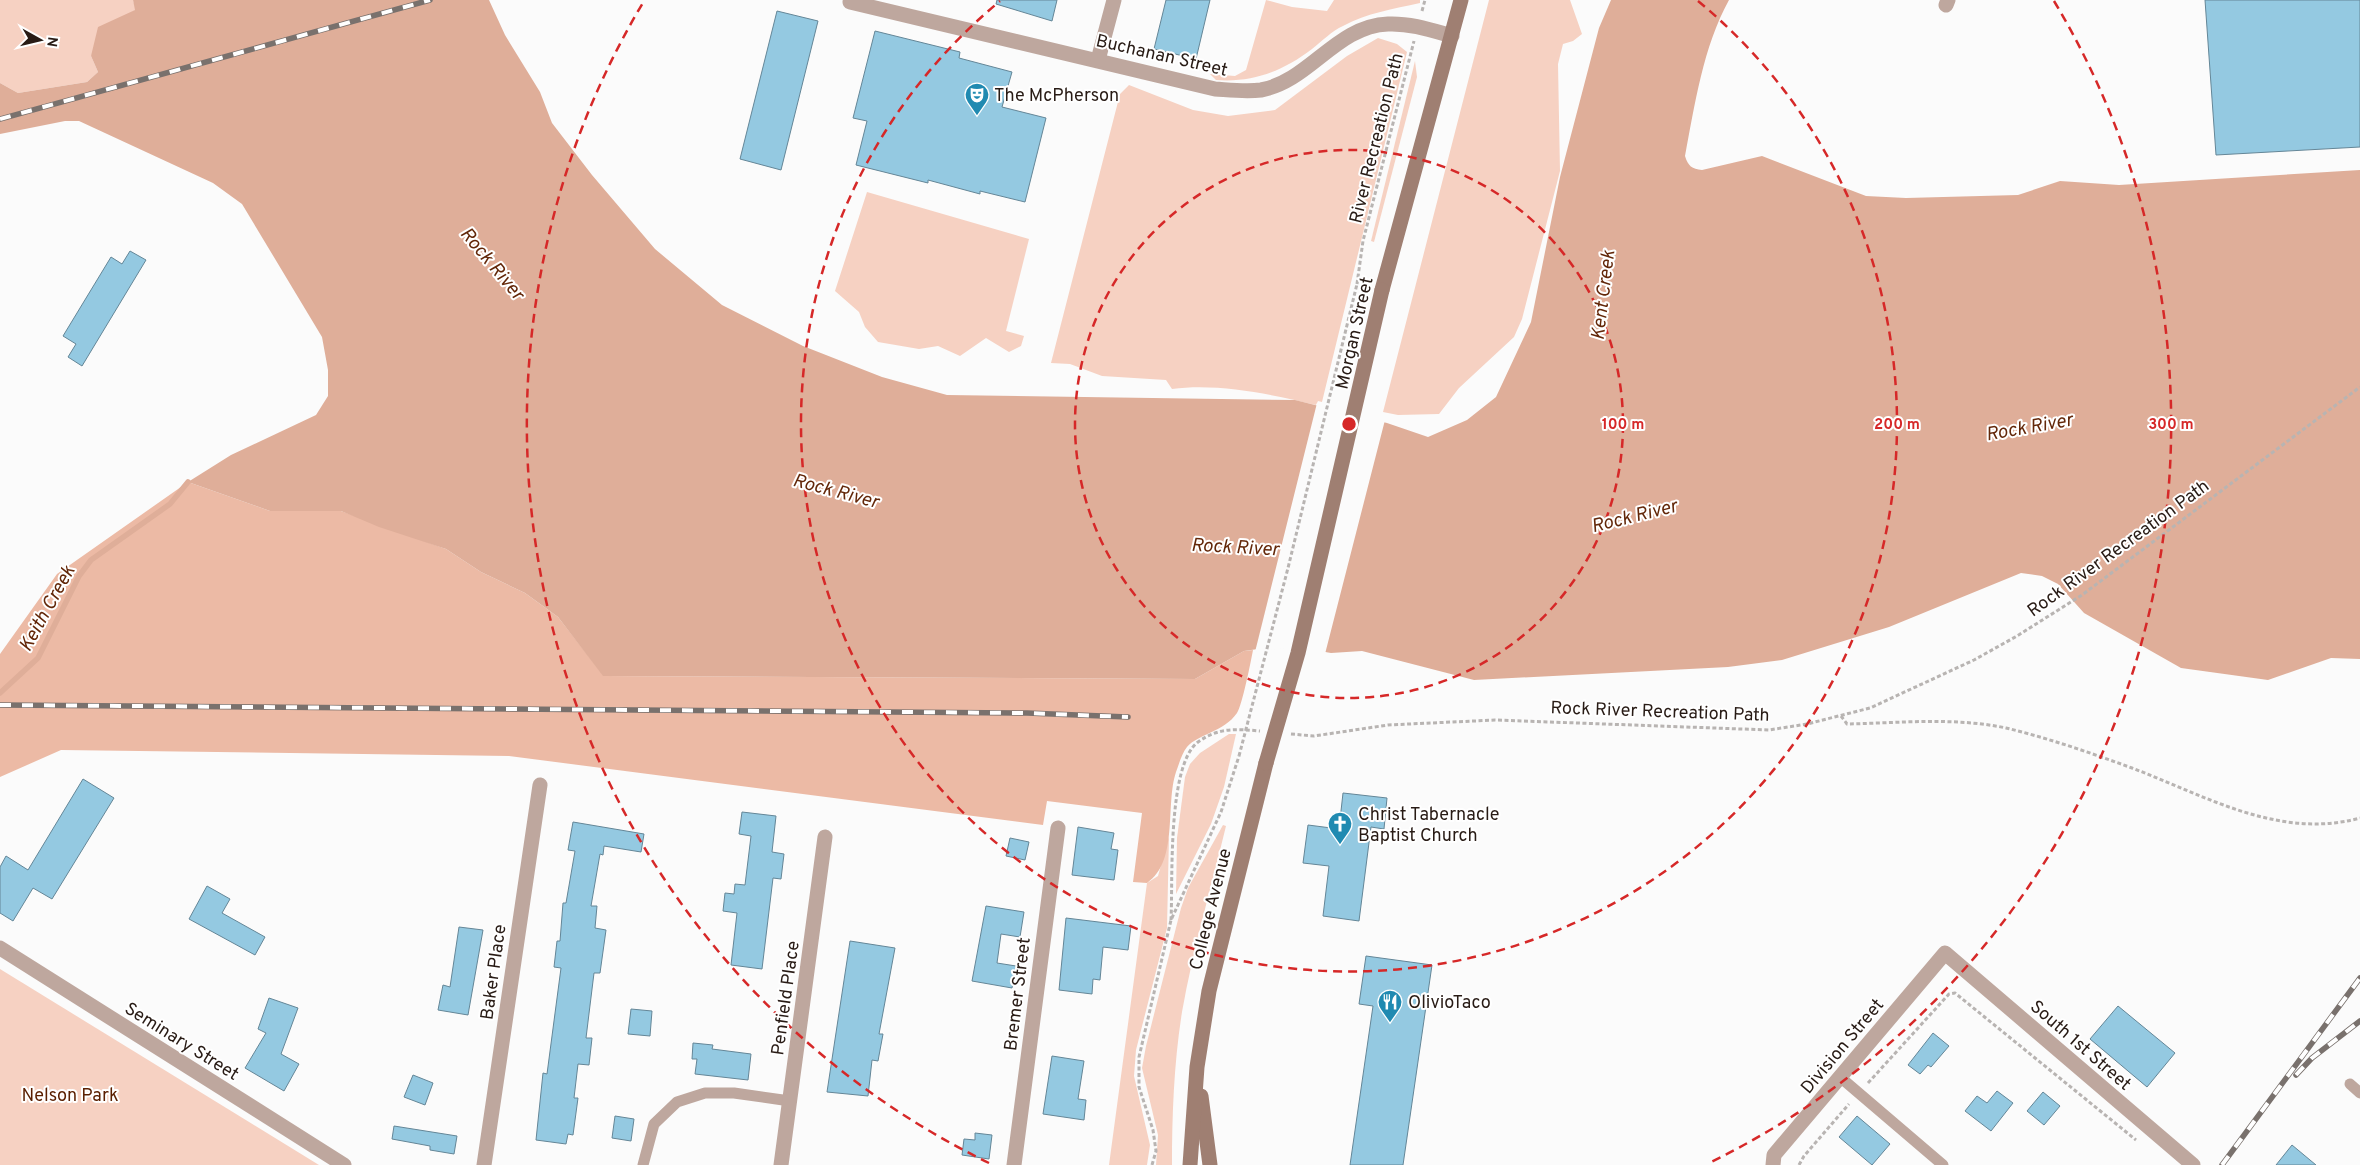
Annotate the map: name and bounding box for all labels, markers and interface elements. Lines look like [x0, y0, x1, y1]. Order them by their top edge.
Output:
north arrow [15, 15, 65, 65]
street label: Buchanan Street [1093, 30, 1230, 83]
text: N [42, 35, 61, 48]
street label: River Recreation Path [1345, 51, 1410, 226]
theatre icon: The McPherson [964, 82, 990, 116]
place label: The McPherson [994, 85, 1119, 108]
water label: Rock River [454, 223, 530, 307]
water label: Kent Creek [1587, 249, 1621, 342]
street label: Morgan Street [1331, 275, 1380, 392]
water label: Rock River [1984, 408, 2076, 447]
centre of rings [1340, 415, 1358, 433]
text: 100 m [1602, 416, 1644, 435]
text: 200 m [1874, 416, 1920, 435]
text: 300 m [2148, 416, 2194, 435]
water label: Rock River [790, 469, 883, 515]
street label: Rock River Recreation Path [2023, 475, 2214, 623]
water label: Rock River [1589, 494, 1682, 539]
water label: Rock River [1190, 534, 1281, 562]
water label: Keith Creek [14, 561, 81, 656]
street label: Rock River Recreation Path [1550, 697, 1770, 728]
place label: Christ Tabernacle Baptist Church [1358, 804, 1499, 848]
church icon: Christ Tabernacle Baptist Church [1327, 811, 1353, 845]
street label: College Avenue [1185, 846, 1238, 973]
street label: Baker Place [476, 923, 513, 1021]
street label: Bremer Street [1000, 936, 1037, 1052]
street label: Penfield Place [767, 940, 806, 1057]
restaurant icon: OlivioTaco [1377, 989, 1403, 1023]
place label: OlivioTaco [1408, 992, 1491, 1015]
street label: Division Street [1797, 995, 1890, 1099]
street label: South 1st Street [2025, 996, 2135, 1096]
street label: Seminary Street [120, 998, 243, 1087]
park label: Nelson Park [22, 1085, 118, 1108]

